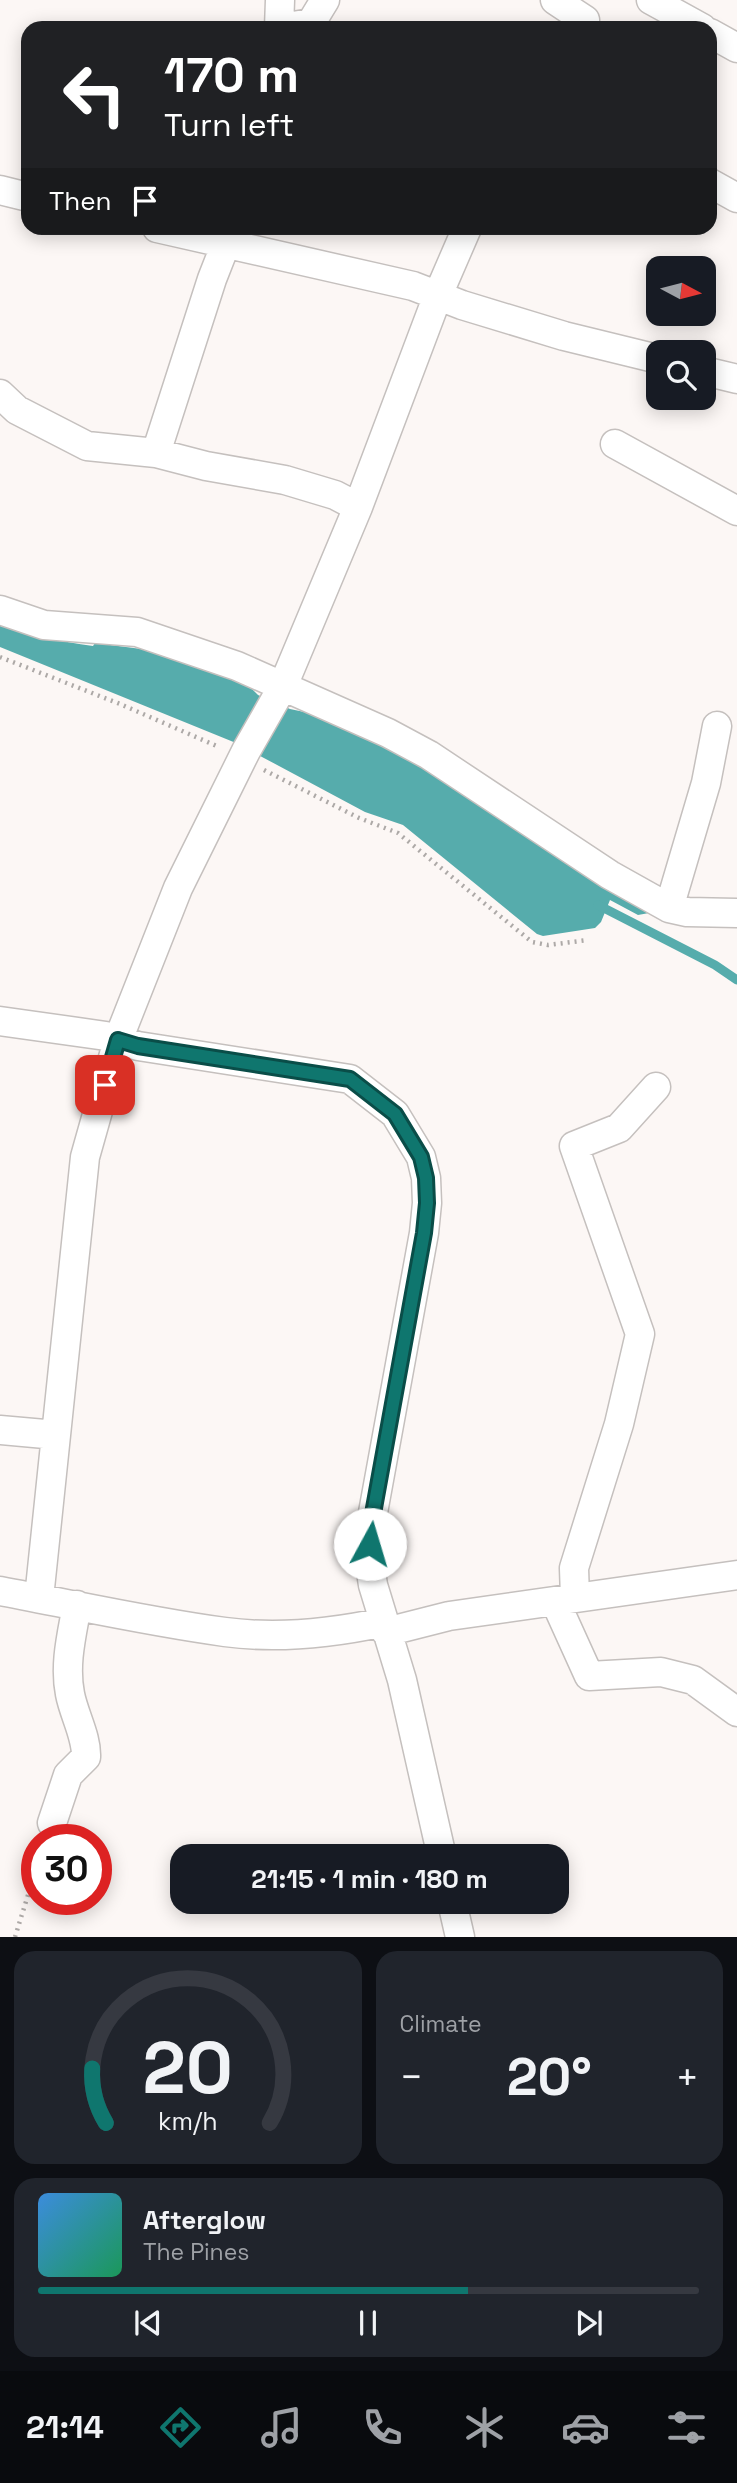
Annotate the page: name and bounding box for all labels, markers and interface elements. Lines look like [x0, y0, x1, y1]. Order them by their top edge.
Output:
text: 170 m [164, 44, 299, 106]
icon: left [49, 49, 140, 140]
text: Turn left [164, 105, 294, 145]
icon: arrive [126, 182, 164, 220]
text: Then [49, 184, 112, 218]
north arrow [646, 256, 716, 326]
map controls [646, 256, 716, 410]
button: search [646, 340, 716, 410]
pin [75, 1055, 135, 1115]
icon: arrive [86, 1066, 124, 1104]
position arrow [333, 1507, 407, 1581]
speed limit sign: 30 [21, 1824, 112, 1915]
text: 21:15 · 1 min · 180 m [251, 1862, 488, 1896]
text: Climate [400, 2009, 482, 2039]
text: 20 [143, 2022, 233, 2115]
text: 20° [507, 2044, 592, 2110]
text: − [400, 2053, 423, 2101]
text: + [675, 2053, 699, 2101]
text: km/h [158, 2105, 218, 2137]
text: Afterglow [143, 2203, 266, 2237]
text: The Pines [143, 2237, 249, 2267]
icon: previous [129, 2304, 167, 2342]
icon: pause [349, 2304, 387, 2342]
icon: next [570, 2304, 608, 2342]
icon: directions [156, 2403, 205, 2452]
icon: music [257, 2403, 306, 2452]
icon: phone [358, 2403, 407, 2452]
icon: climate [460, 2403, 509, 2452]
icon: car [561, 2403, 610, 2452]
icon: filters [662, 2403, 711, 2452]
text: 21:14 [26, 2407, 104, 2447]

